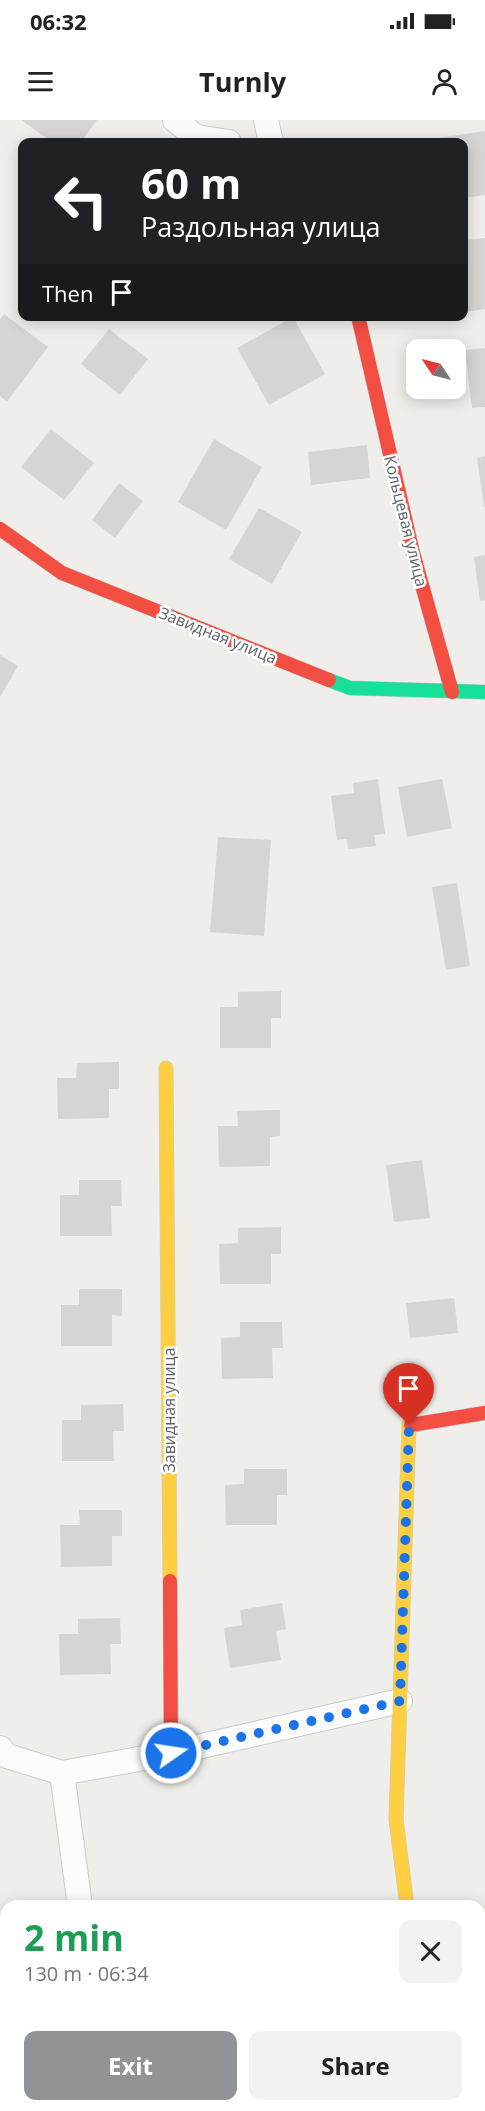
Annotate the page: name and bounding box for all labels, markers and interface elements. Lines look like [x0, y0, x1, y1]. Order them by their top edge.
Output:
text: 06:32 [30, 6, 87, 36]
text: Turnly [199, 63, 286, 100]
icon: menu [24, 65, 57, 98]
icon: person [428, 65, 461, 98]
text: 60 m [141, 154, 241, 211]
icon: left [42, 162, 120, 240]
text: Раздольная улица [141, 208, 381, 245]
icon: arrive [105, 276, 138, 309]
text: Then [42, 278, 93, 308]
north arrow [406, 339, 466, 399]
map controls [406, 339, 466, 399]
street label: Кольцевая улица [379, 453, 433, 589]
street label: Завидная улица [156, 601, 280, 669]
street label: Завидная улица [158, 1347, 180, 1473]
pin [383, 1363, 434, 1425]
icon: arrive [392, 1372, 425, 1405]
position arrow [139, 1721, 203, 1785]
text: 2 min [24, 1913, 124, 1962]
button: close [399, 1920, 462, 1983]
text: 130 m · 06:34 [24, 1960, 149, 1987]
button: Exit [24, 2031, 237, 2100]
button: Share [249, 2031, 462, 2100]

